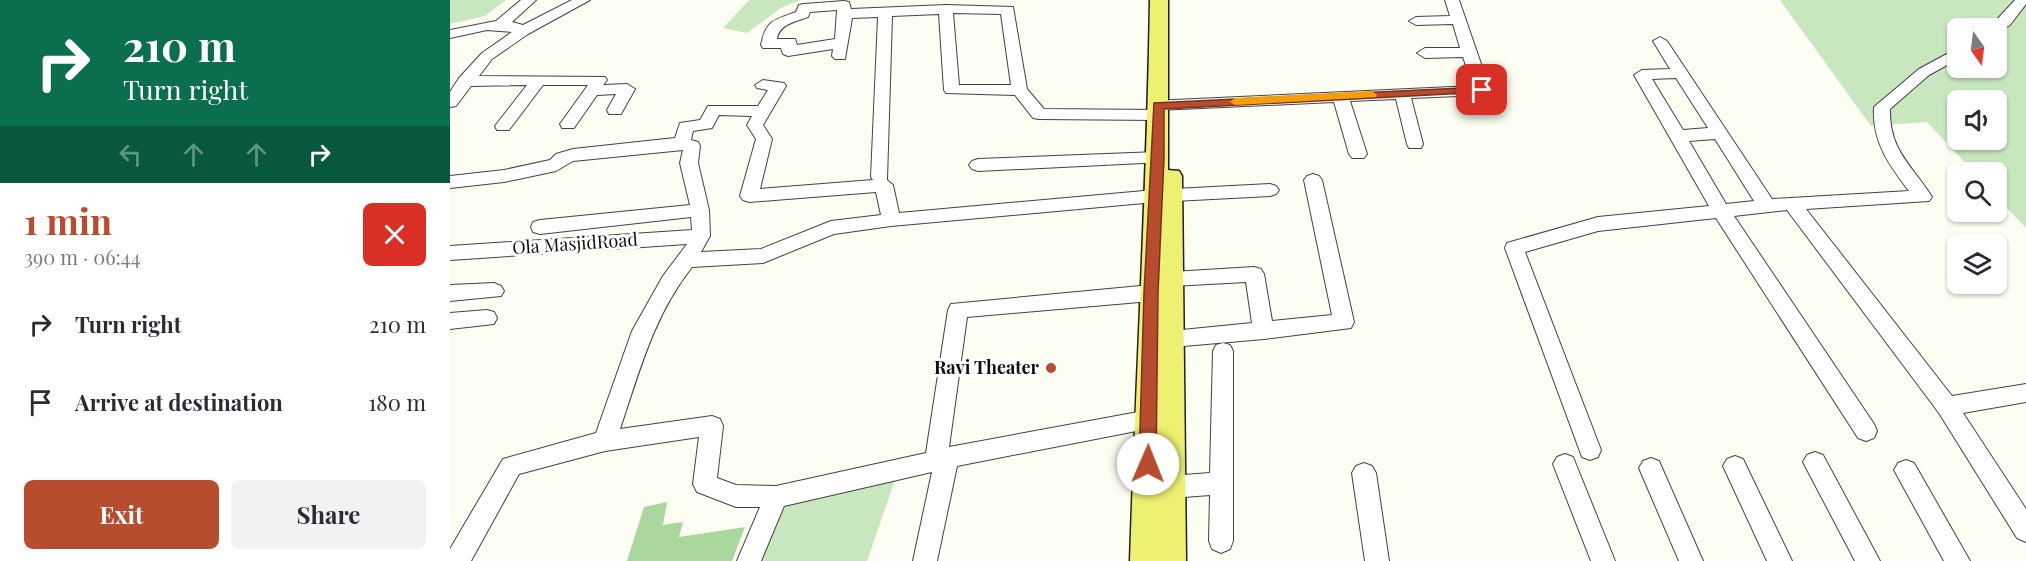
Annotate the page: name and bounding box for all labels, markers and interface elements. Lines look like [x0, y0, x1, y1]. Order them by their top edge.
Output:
text: 210 m [123, 17, 236, 73]
north arrow [1947, 18, 2007, 78]
map controls [1947, 18, 2007, 294]
icon: right [24, 24, 102, 102]
pin [1456, 64, 1507, 115]
text: Turn right [123, 71, 248, 107]
icon: arrive [1465, 73, 1498, 106]
button: sound [1947, 90, 2007, 150]
icon: left [114, 138, 147, 171]
icon: ahead [177, 138, 210, 171]
icon: ahead [240, 138, 273, 171]
icon: right [303, 138, 336, 171]
button: search [1947, 162, 2007, 222]
text: 1 min [24, 196, 112, 244]
button: close [363, 203, 426, 266]
street label: Ola MasjidRoad [511, 227, 639, 259]
button: layers [1947, 234, 2007, 294]
text: 390 m · 06:44 [24, 243, 141, 270]
icon: right [24, 308, 57, 341]
text: Turn right [75, 309, 181, 339]
text: 210 m [369, 309, 426, 339]
place label: Ravi Theater [934, 355, 1040, 379]
marker: Ravi Theater [1044, 361, 1058, 375]
icon: arrive [24, 386, 57, 419]
text: Arrive at destination [75, 387, 283, 417]
text: 180 m [368, 387, 426, 417]
position arrow [1116, 432, 1180, 496]
button: Exit [24, 480, 219, 549]
button: Share [231, 480, 426, 549]

